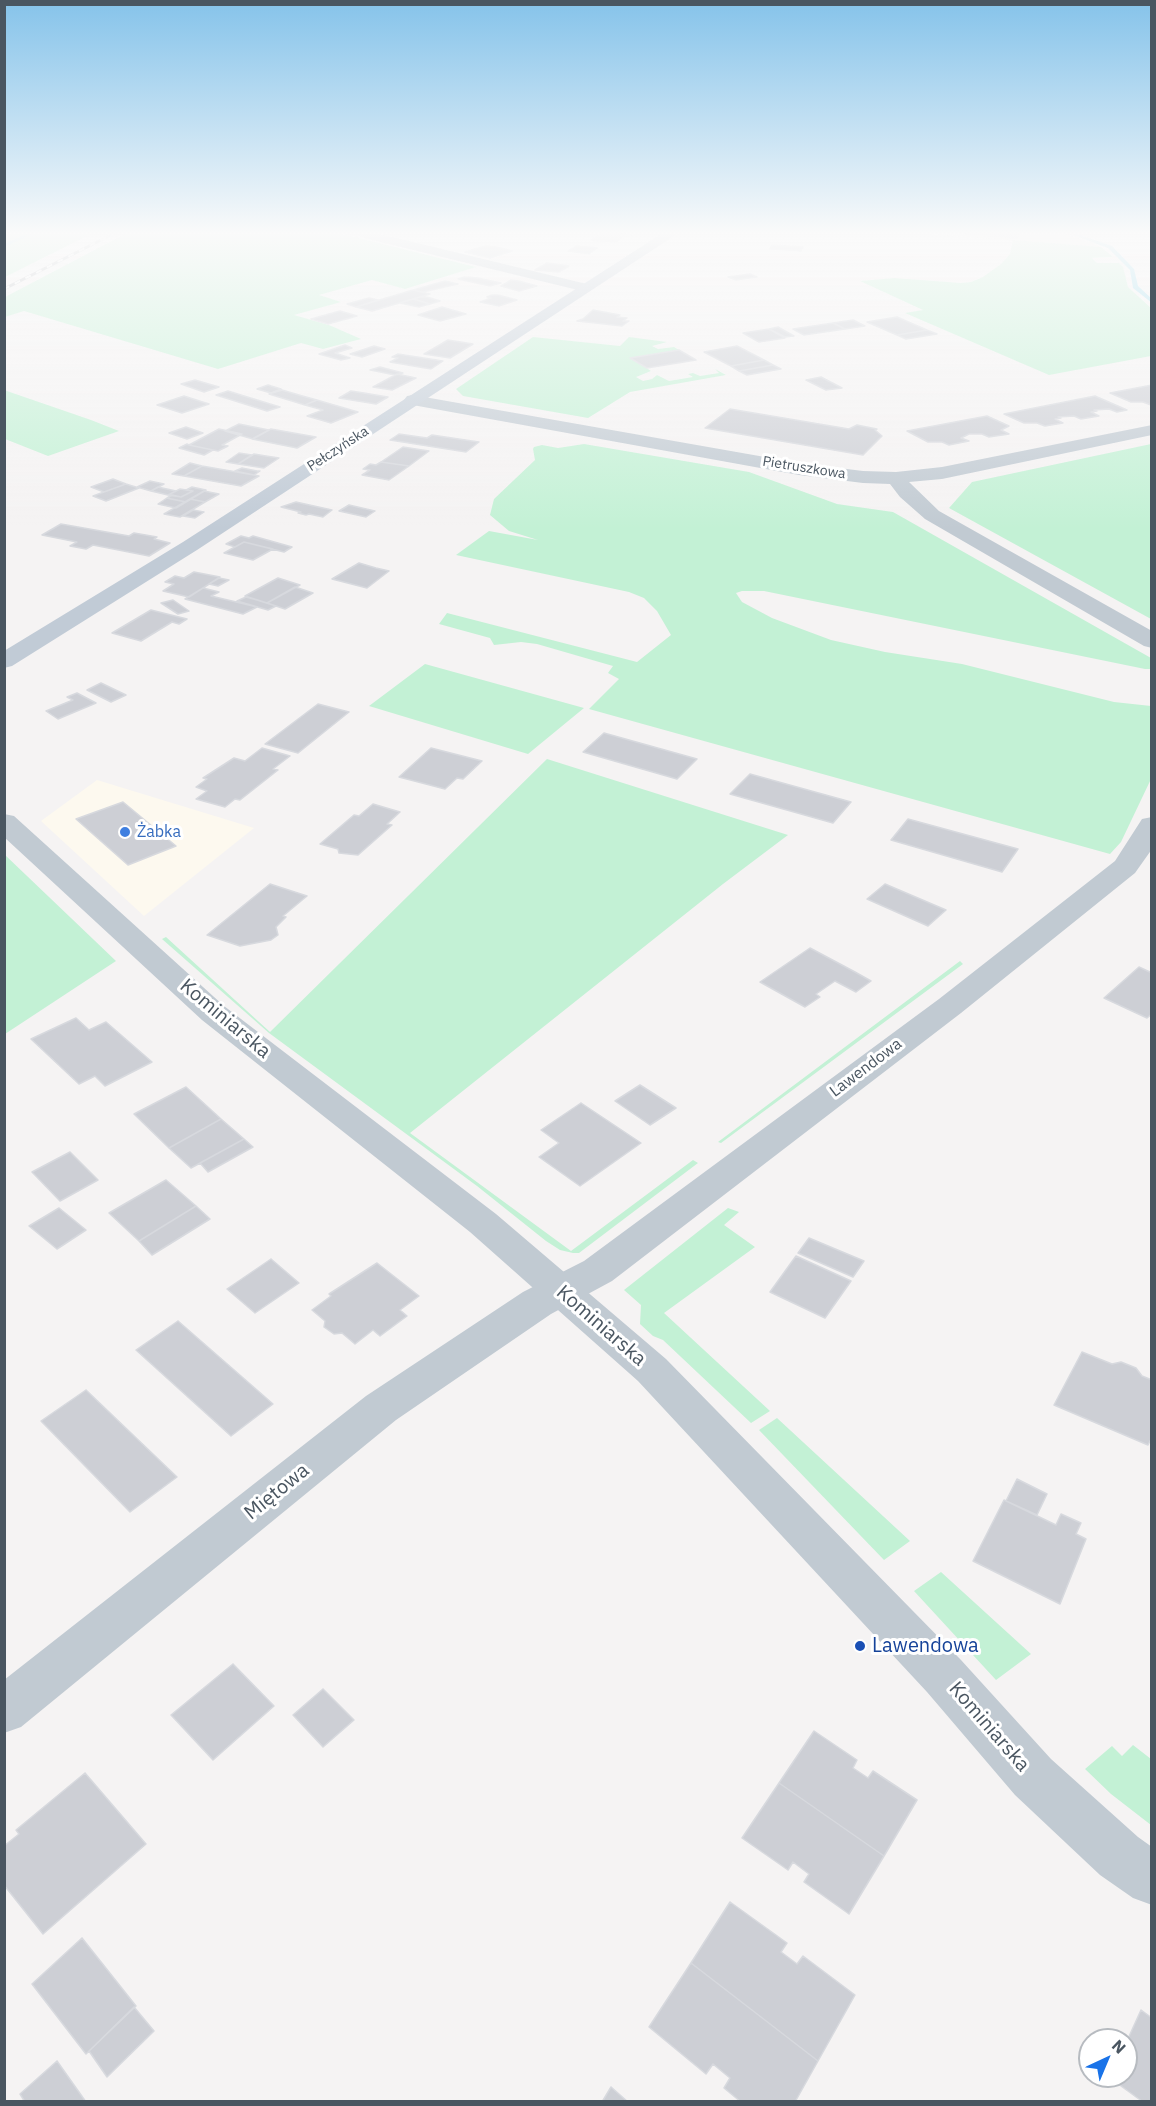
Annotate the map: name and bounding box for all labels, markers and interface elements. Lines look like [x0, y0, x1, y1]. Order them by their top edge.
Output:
street label: Pełczyńska [304, 423, 372, 475]
street label: Pietruszkowa [761, 453, 847, 483]
place label: Żabka [137, 822, 181, 842]
marker: Żabka [118, 825, 132, 839]
street label: Kominiarska [175, 974, 275, 1064]
street label: Lawendowa [826, 1035, 906, 1101]
street label: Kominiarska [551, 1281, 651, 1371]
street label: Miętowa [240, 1459, 314, 1525]
place label: Lawendowa [872, 1634, 979, 1658]
marker: Lawendowa [853, 1639, 867, 1653]
street label: Kominiarska [944, 1677, 1034, 1777]
north arrow [1078, 2028, 1138, 2088]
text: N [1108, 2035, 1130, 2058]

